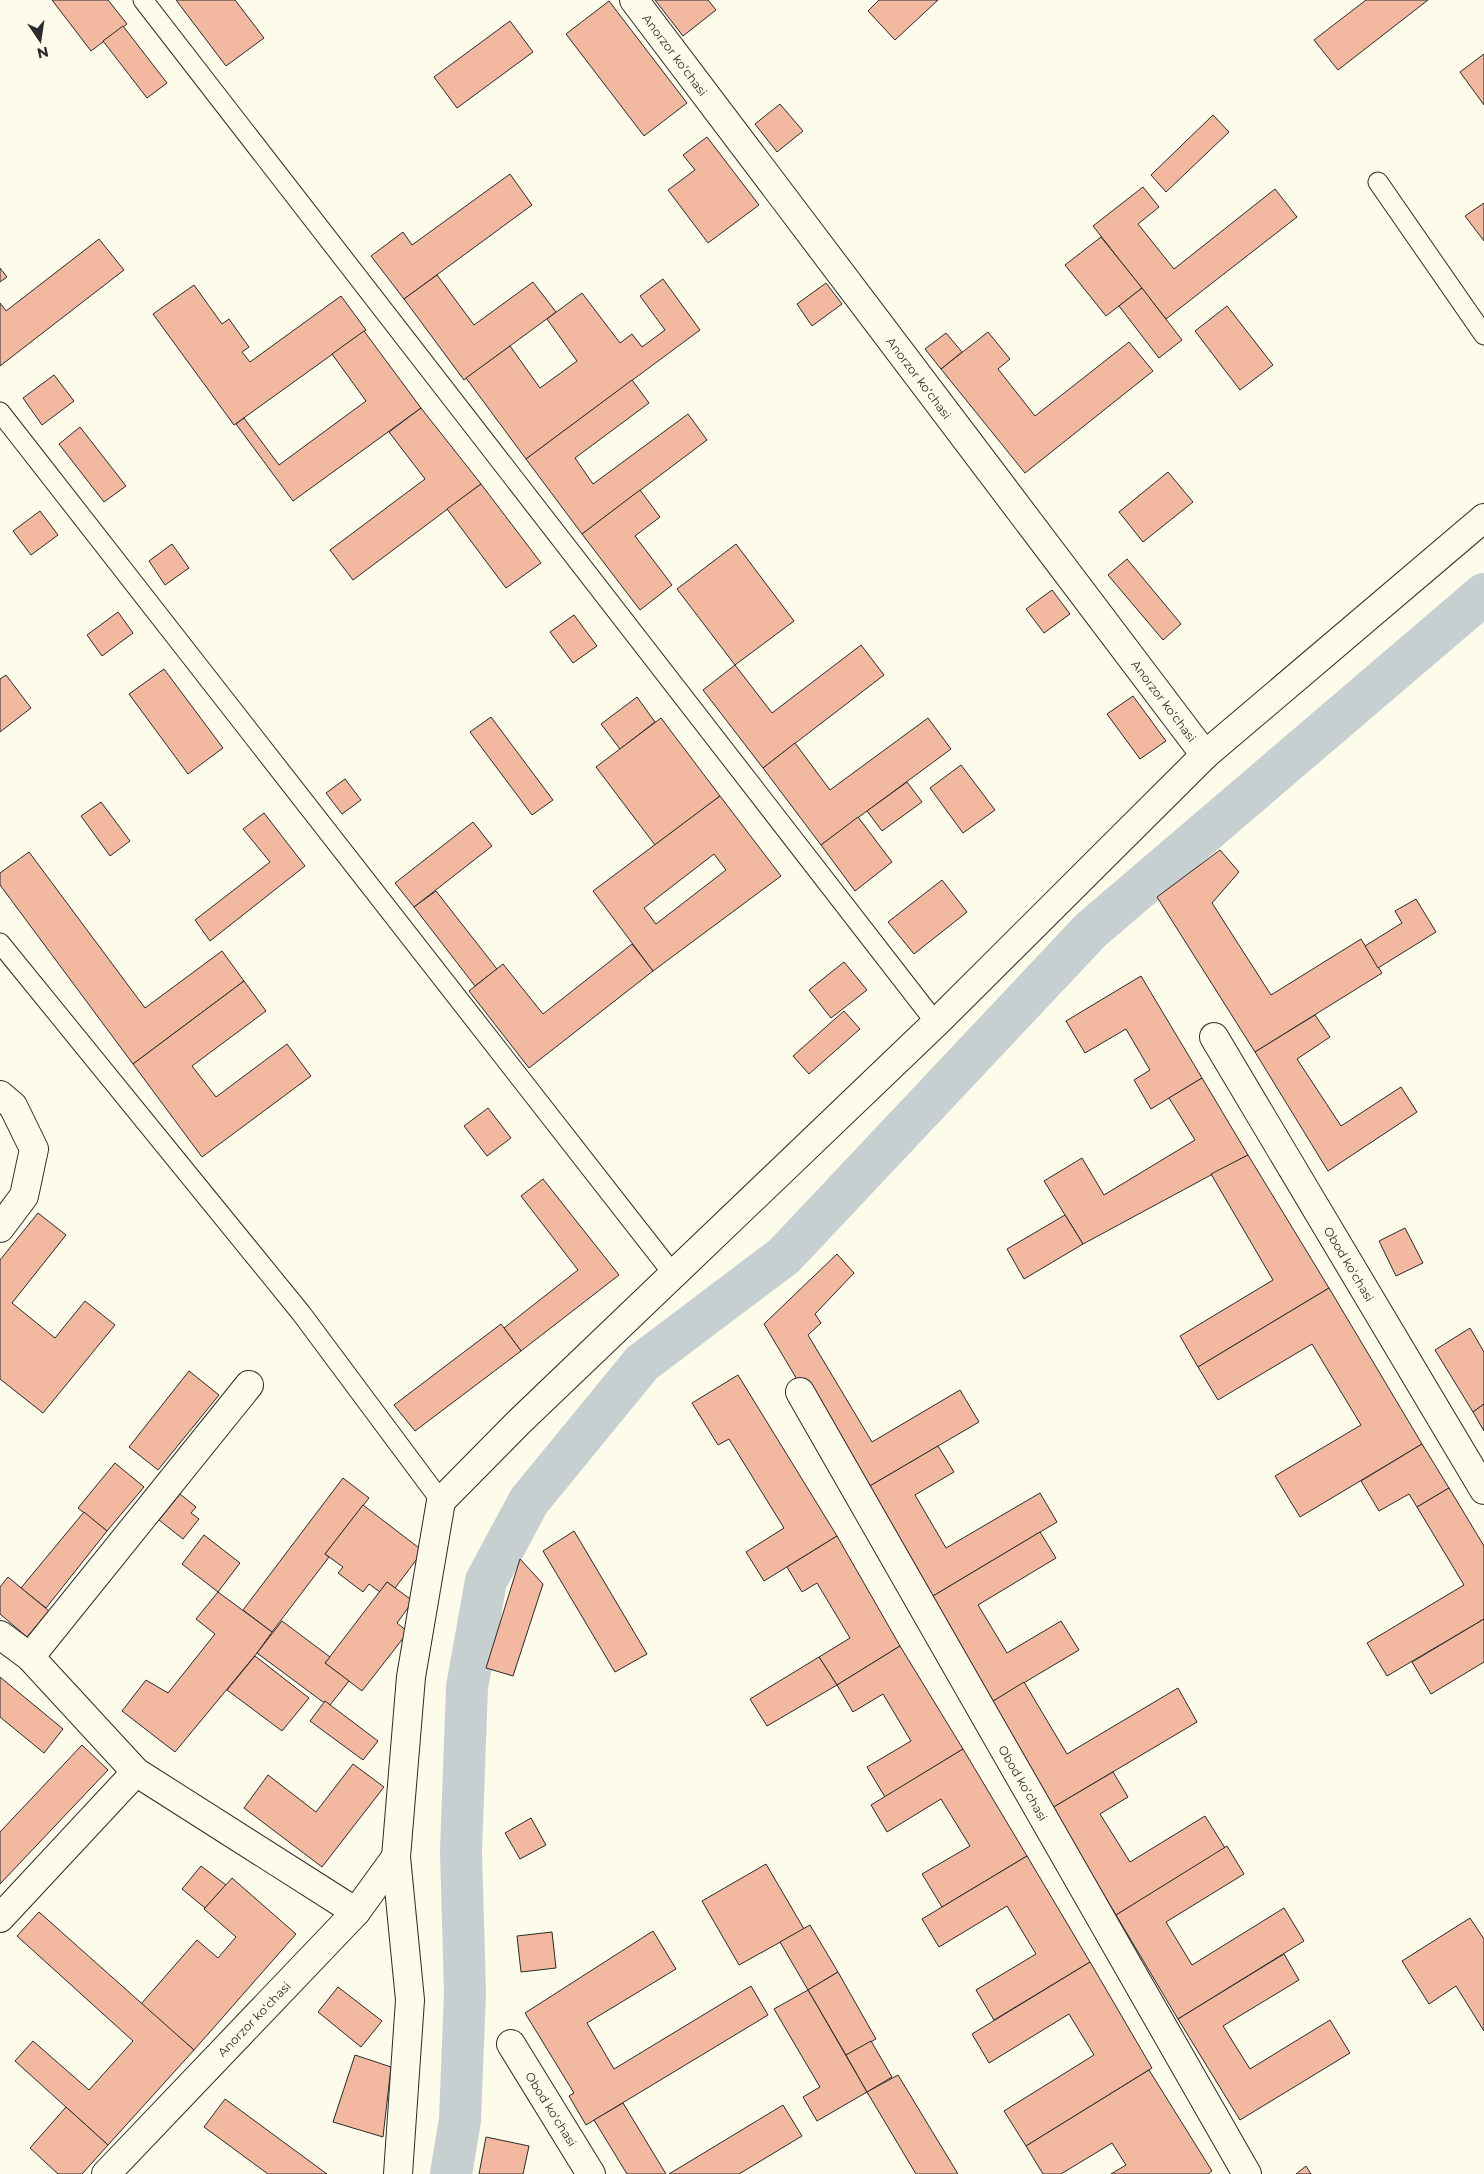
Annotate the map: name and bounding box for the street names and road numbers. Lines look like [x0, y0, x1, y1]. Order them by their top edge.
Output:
street label: Anorzor koʻchasi [639, 11, 711, 99]
street label: Anorzor koʻchasi [883, 334, 955, 422]
street label: Anorzor koʻchasi [1128, 657, 1200, 745]
street label: Obod koʻchasi [1321, 1224, 1377, 1304]
street label: Obod koʻchasi [995, 1742, 1051, 1824]
street label: Anorzor koʻchasi [214, 1978, 294, 2060]
street label: Obod koʻchasi [522, 2069, 580, 2149]

